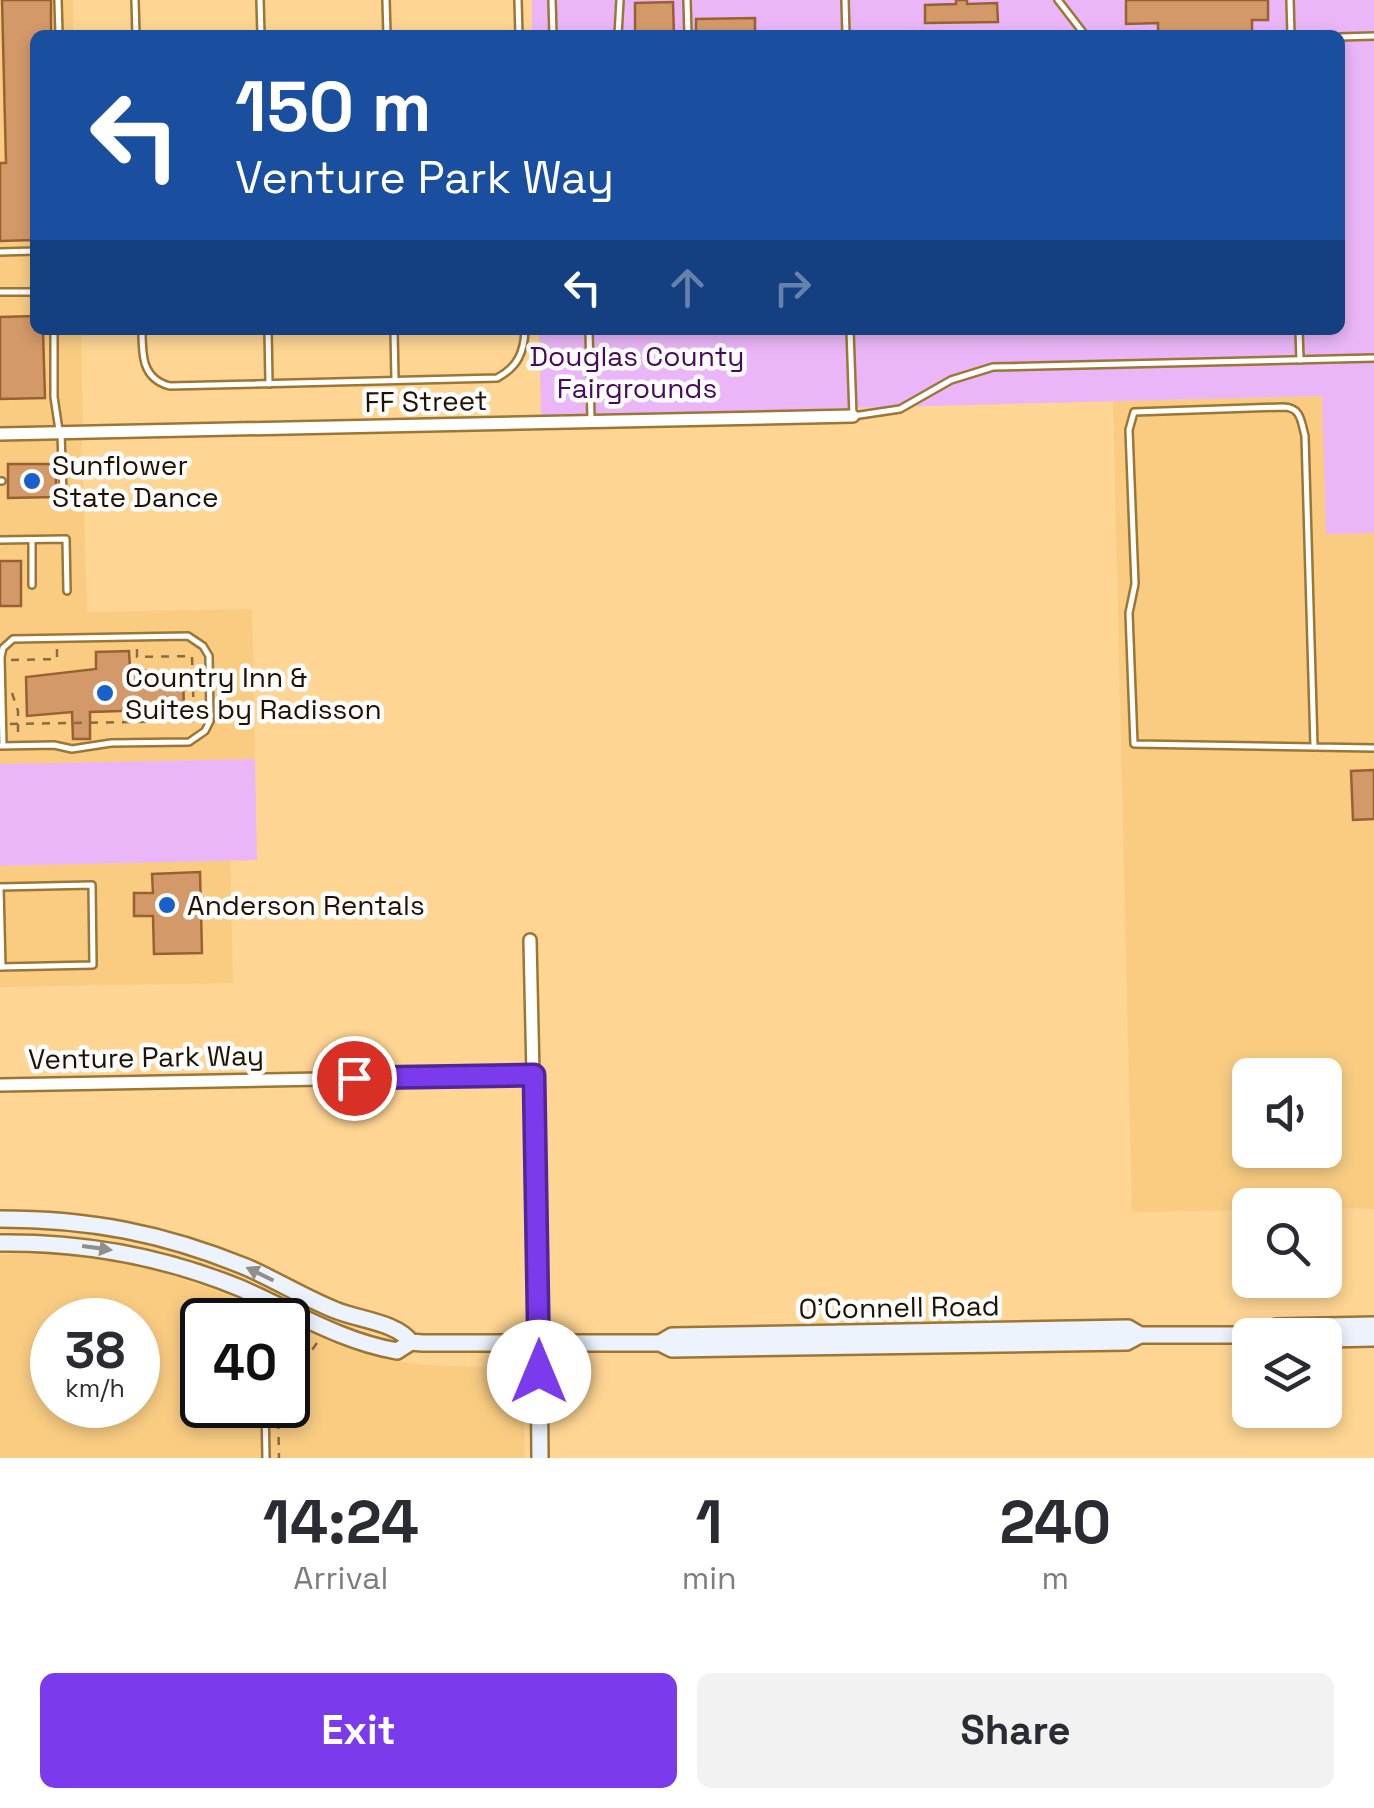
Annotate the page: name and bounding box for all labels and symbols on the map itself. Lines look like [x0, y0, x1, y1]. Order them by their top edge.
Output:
park label: Douglas County Fairgrounds [530, 338, 745, 406]
street label: FF Street [364, 382, 488, 420]
place label: Sunflower State Dance [52, 447, 218, 515]
marker: Sunflower State Dance [21, 470, 43, 492]
place label: Country Inn & Suites by Radisson [125, 659, 382, 727]
marker: Country Inn & Suites by Radisson [94, 682, 116, 704]
place label: Anderson Rentals [187, 887, 425, 923]
marker: Anderson Rentals [156, 894, 178, 916]
pin [312, 1036, 397, 1121]
street label: Venture Park Way [28, 1037, 264, 1077]
one-way arrow [82, 1240, 114, 1256]
one-way arrow [246, 1266, 275, 1283]
street label: O'Connell Road [798, 1287, 1000, 1327]
speed limit sign: 40 [180, 1298, 310, 1428]
position arrow [487, 1320, 591, 1424]

